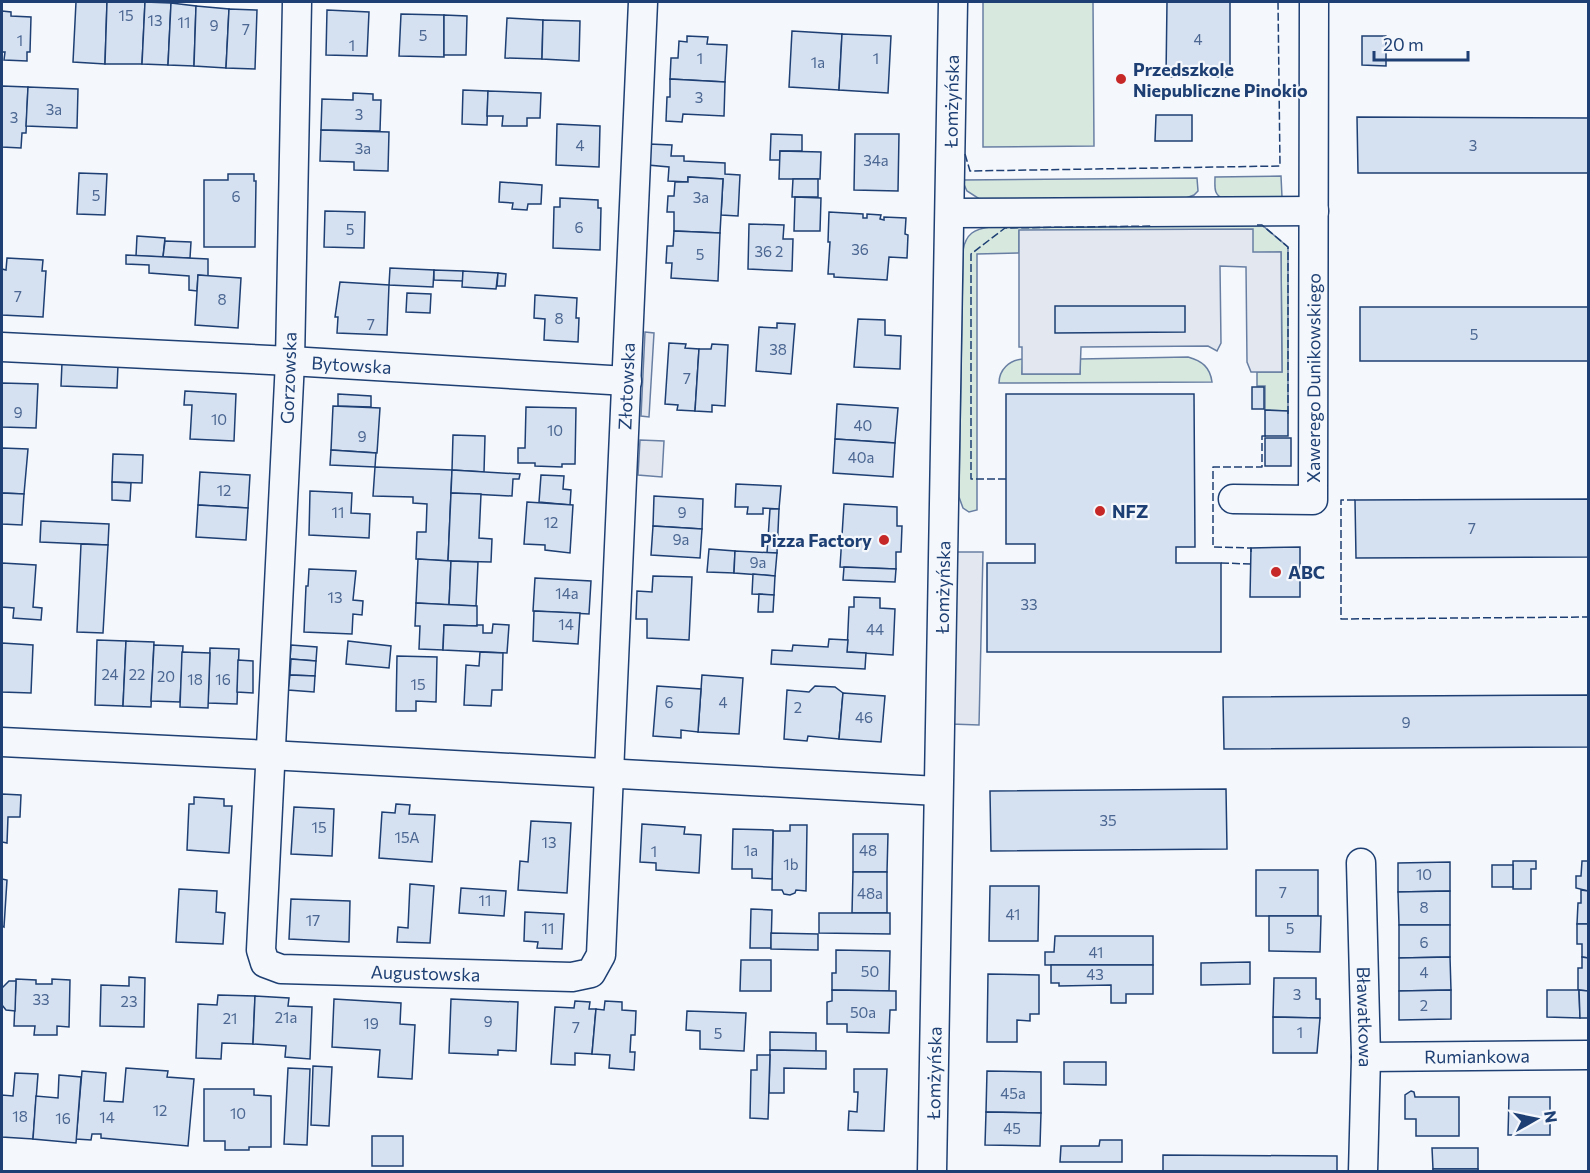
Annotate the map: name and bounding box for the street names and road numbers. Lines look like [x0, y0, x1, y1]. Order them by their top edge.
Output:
street label: Łomżyńska [939, 55, 963, 149]
street label: Xawerego Dunikowskiego [1302, 273, 1324, 483]
street label: Gorzowska [275, 332, 301, 424]
street label: Złotowska [613, 342, 639, 430]
street label: Bytowska [311, 351, 392, 378]
street label: Łomżyńska [931, 540, 954, 635]
street label: Augustowska [370, 960, 481, 985]
street label: Bławatkowa [1353, 966, 1377, 1068]
street label: Łomżyńska [922, 1026, 946, 1121]
street label: Rumiankowa [1424, 1045, 1530, 1067]

